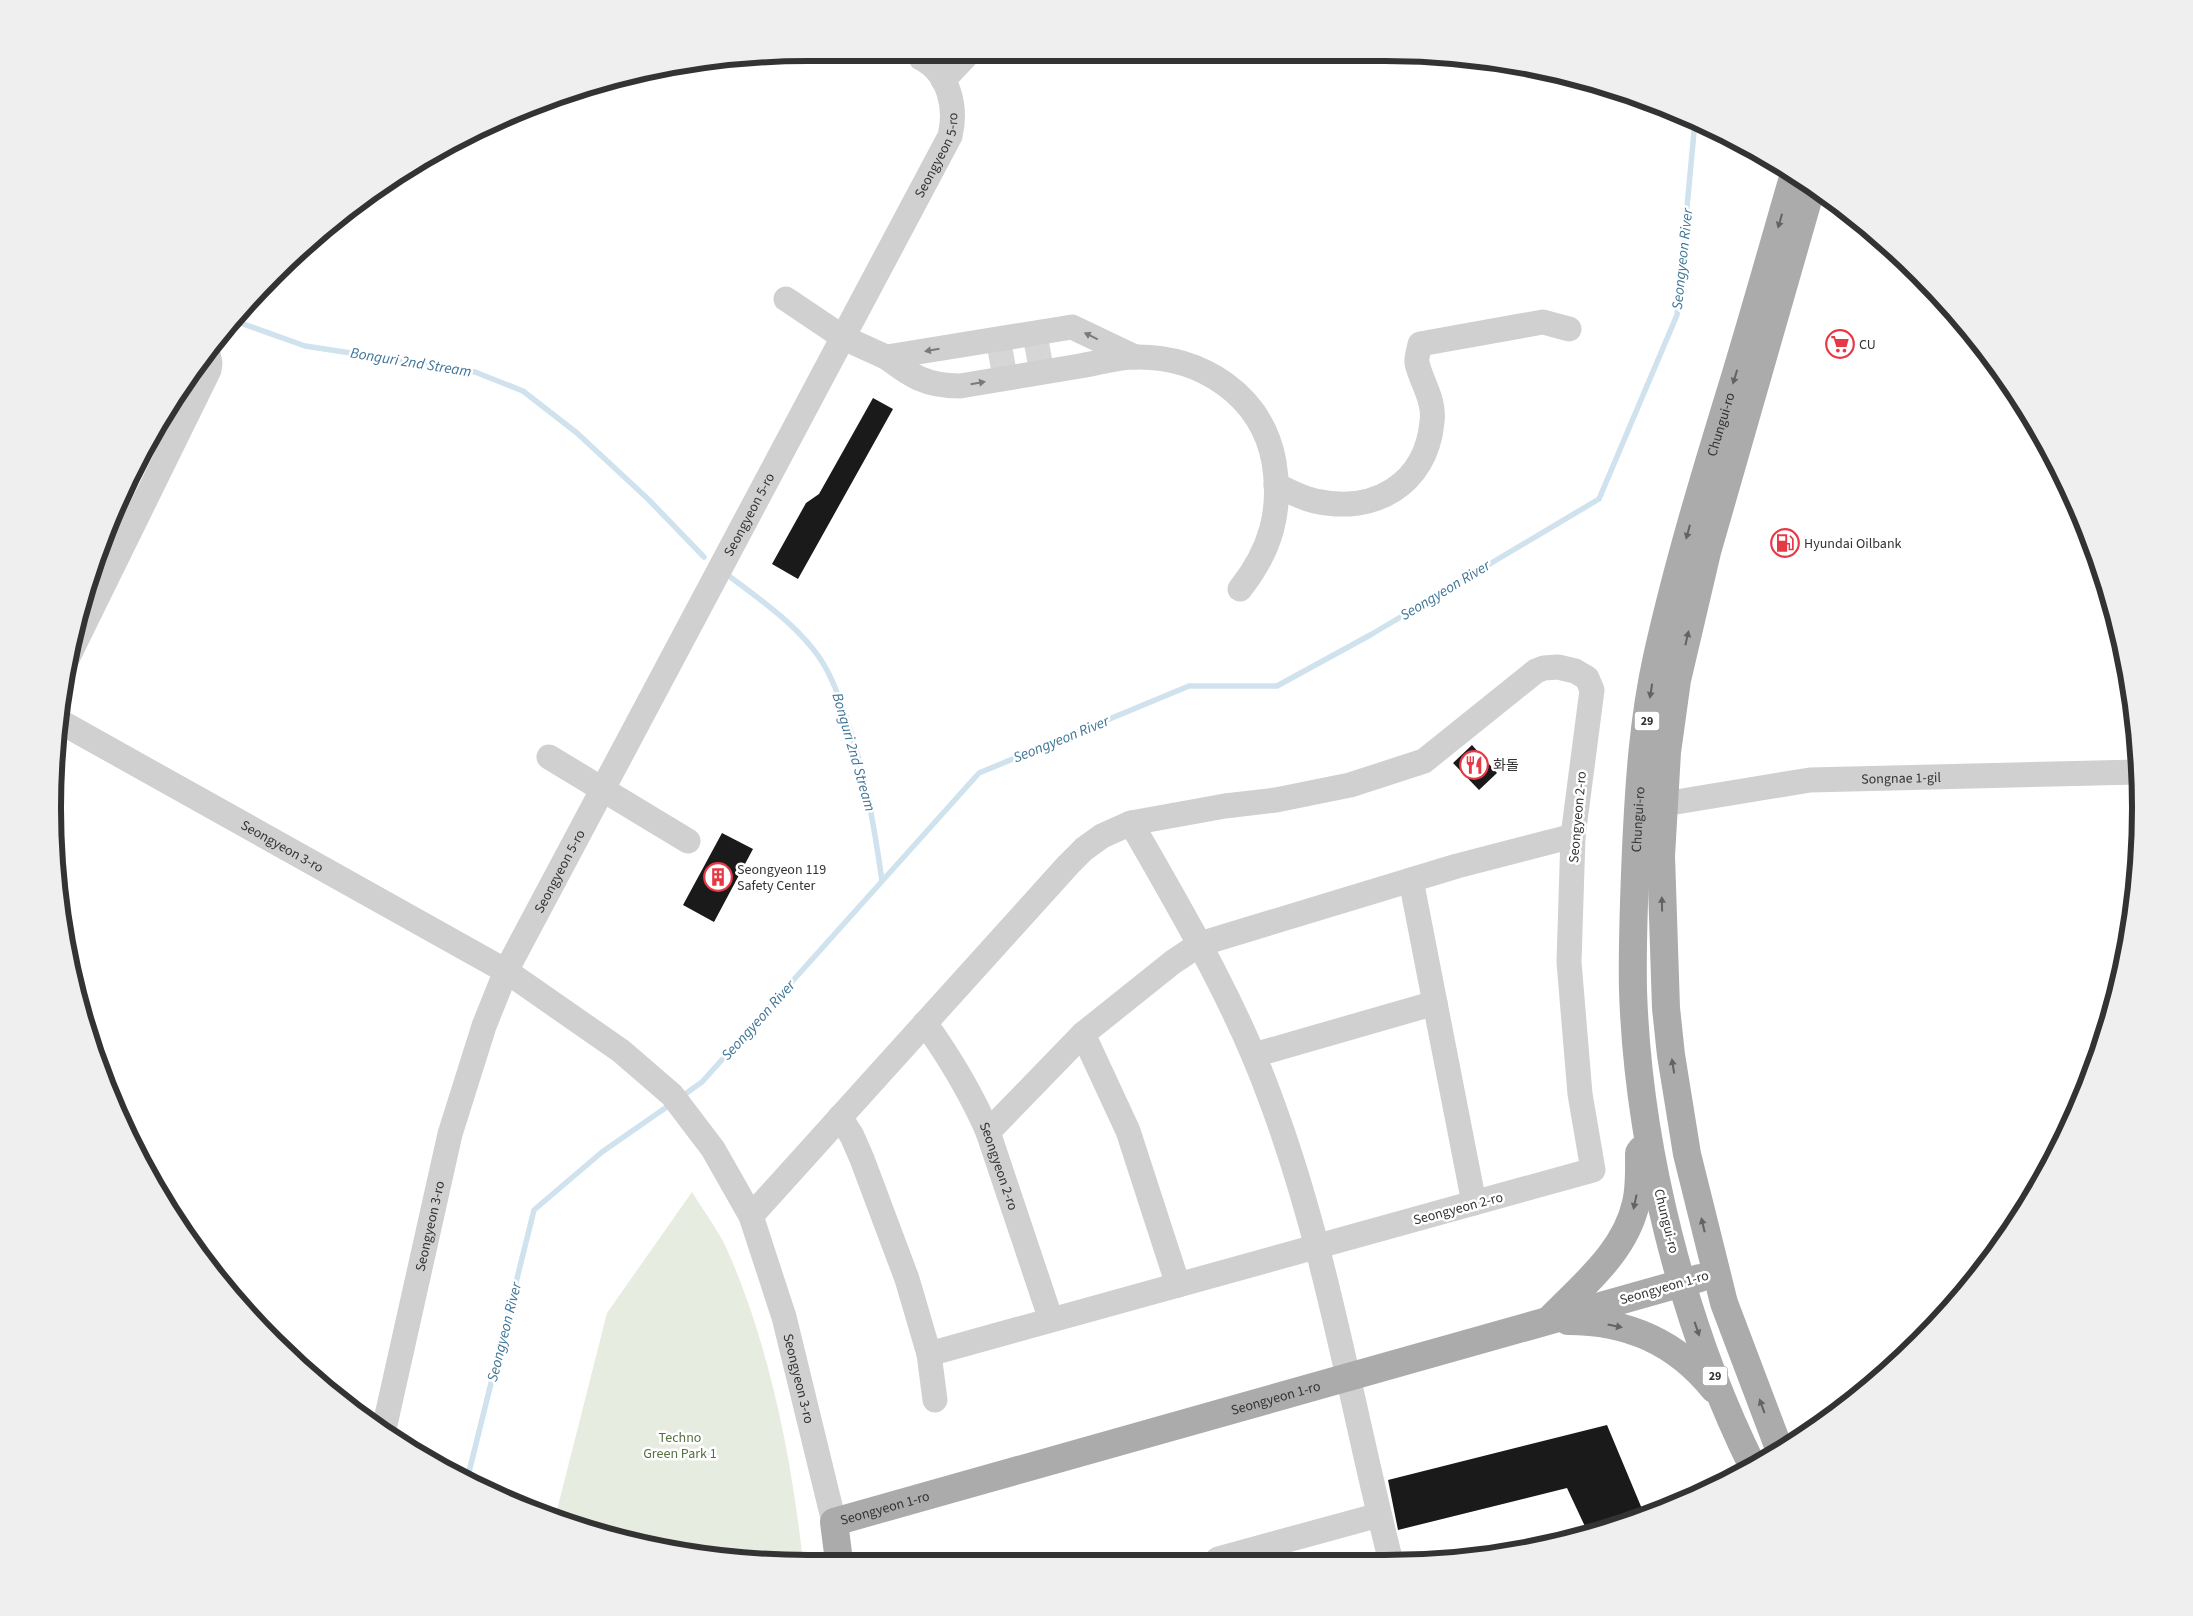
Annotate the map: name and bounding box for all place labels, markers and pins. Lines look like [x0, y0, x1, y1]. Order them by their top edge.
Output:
supermarket icon: CU [1825, 329, 1855, 359]
place label: CU [1859, 335, 1876, 355]
fuel station icon: Hyundai Oilbank [1770, 528, 1800, 558]
place label: Hyundai Oilbank [1804, 534, 1902, 554]
restaurant icon: 화돌 [1459, 750, 1489, 780]
place label: 화돌 [1493, 756, 1519, 776]
place label: Seongyeon 119 Safety Center [737, 860, 826, 896]
building icon: Seongyeon 119 Safety Center [703, 862, 733, 892]

